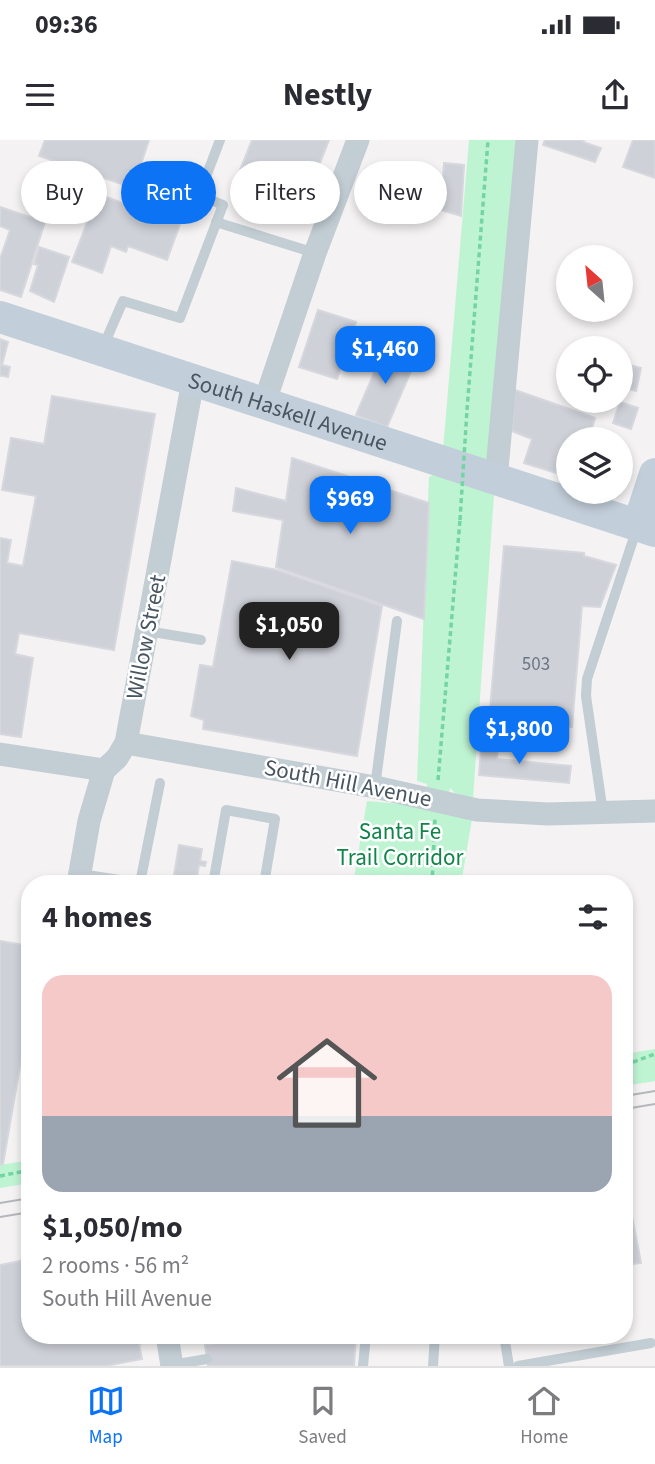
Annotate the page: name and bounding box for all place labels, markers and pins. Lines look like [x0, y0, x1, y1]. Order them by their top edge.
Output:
pin: $1,460 [328, 327, 442, 386]
pin: $969 [309, 476, 391, 536]
pin: $1,050 [232, 602, 346, 662]
pin: $1,800 [462, 706, 576, 766]

